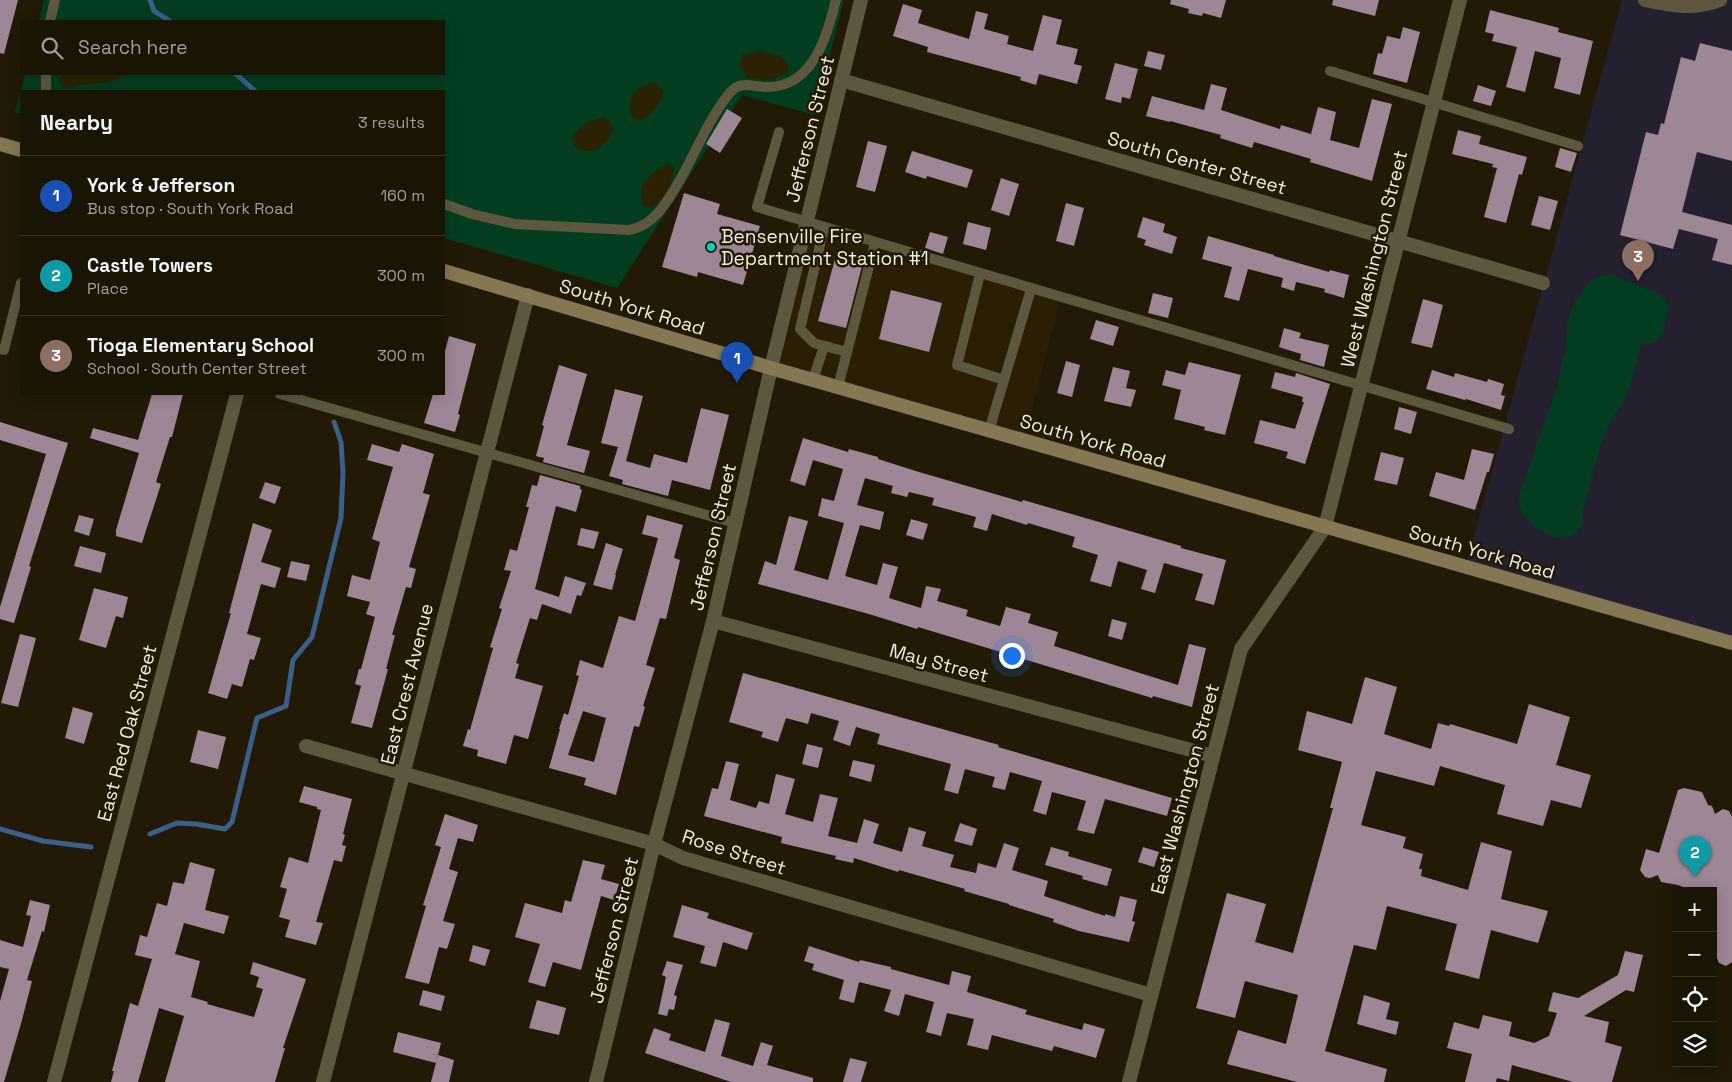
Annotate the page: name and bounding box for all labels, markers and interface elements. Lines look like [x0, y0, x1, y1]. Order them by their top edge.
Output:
search box [20, 20, 445, 75]
icon: search [38, 34, 66, 62]
text: Search here [78, 35, 188, 60]
street label: Jefferson Street [780, 53, 840, 205]
text: Nearby [40, 109, 113, 136]
text: 3 results [358, 112, 425, 133]
street label: South Center Street [1105, 126, 1289, 200]
street label: West Washington Street [1335, 148, 1413, 370]
text: York & Jefferson [87, 173, 235, 198]
text: 1 [52, 185, 60, 206]
text: 160 m [380, 185, 425, 206]
text: Bus stop · South York Road [87, 198, 293, 219]
place label: Bensenville Fire Department Station #1 [721, 224, 929, 271]
pin: 3 [1622, 240, 1654, 281]
marker: Bensenville Fire Department Station #1 [705, 241, 717, 253]
text: Castle Towers [87, 253, 213, 278]
text: 2 [51, 265, 61, 286]
text: 300 m [377, 265, 425, 286]
street label: South York Road [556, 273, 708, 341]
text: Place [87, 278, 129, 299]
text: Tioga Elementary School [87, 333, 314, 358]
pin: 1 [721, 342, 753, 383]
text: 3 [51, 345, 61, 366]
text: 300 m [377, 345, 425, 366]
text: School · South Center Street [87, 358, 307, 379]
street label: South York Road [1017, 408, 1169, 474]
street label: Jefferson Street [684, 461, 742, 613]
street label: South York Road [1406, 519, 1558, 585]
street label: East Crest Avenue [375, 601, 439, 767]
street label: May Street [887, 638, 991, 688]
street label: East Red Oak Street [91, 642, 163, 824]
your location [999, 643, 1025, 669]
street label: East Washington Street [1145, 681, 1225, 897]
street label: Rose Street [679, 823, 789, 881]
pin: 2 [1679, 836, 1711, 877]
street label: Jefferson Street [584, 854, 644, 1006]
map controls [1672, 887, 1717, 1067]
button: + [1672, 887, 1717, 932]
button: − [1672, 932, 1717, 977]
button: locate [1672, 977, 1717, 1022]
button: layers [1672, 1022, 1717, 1067]

